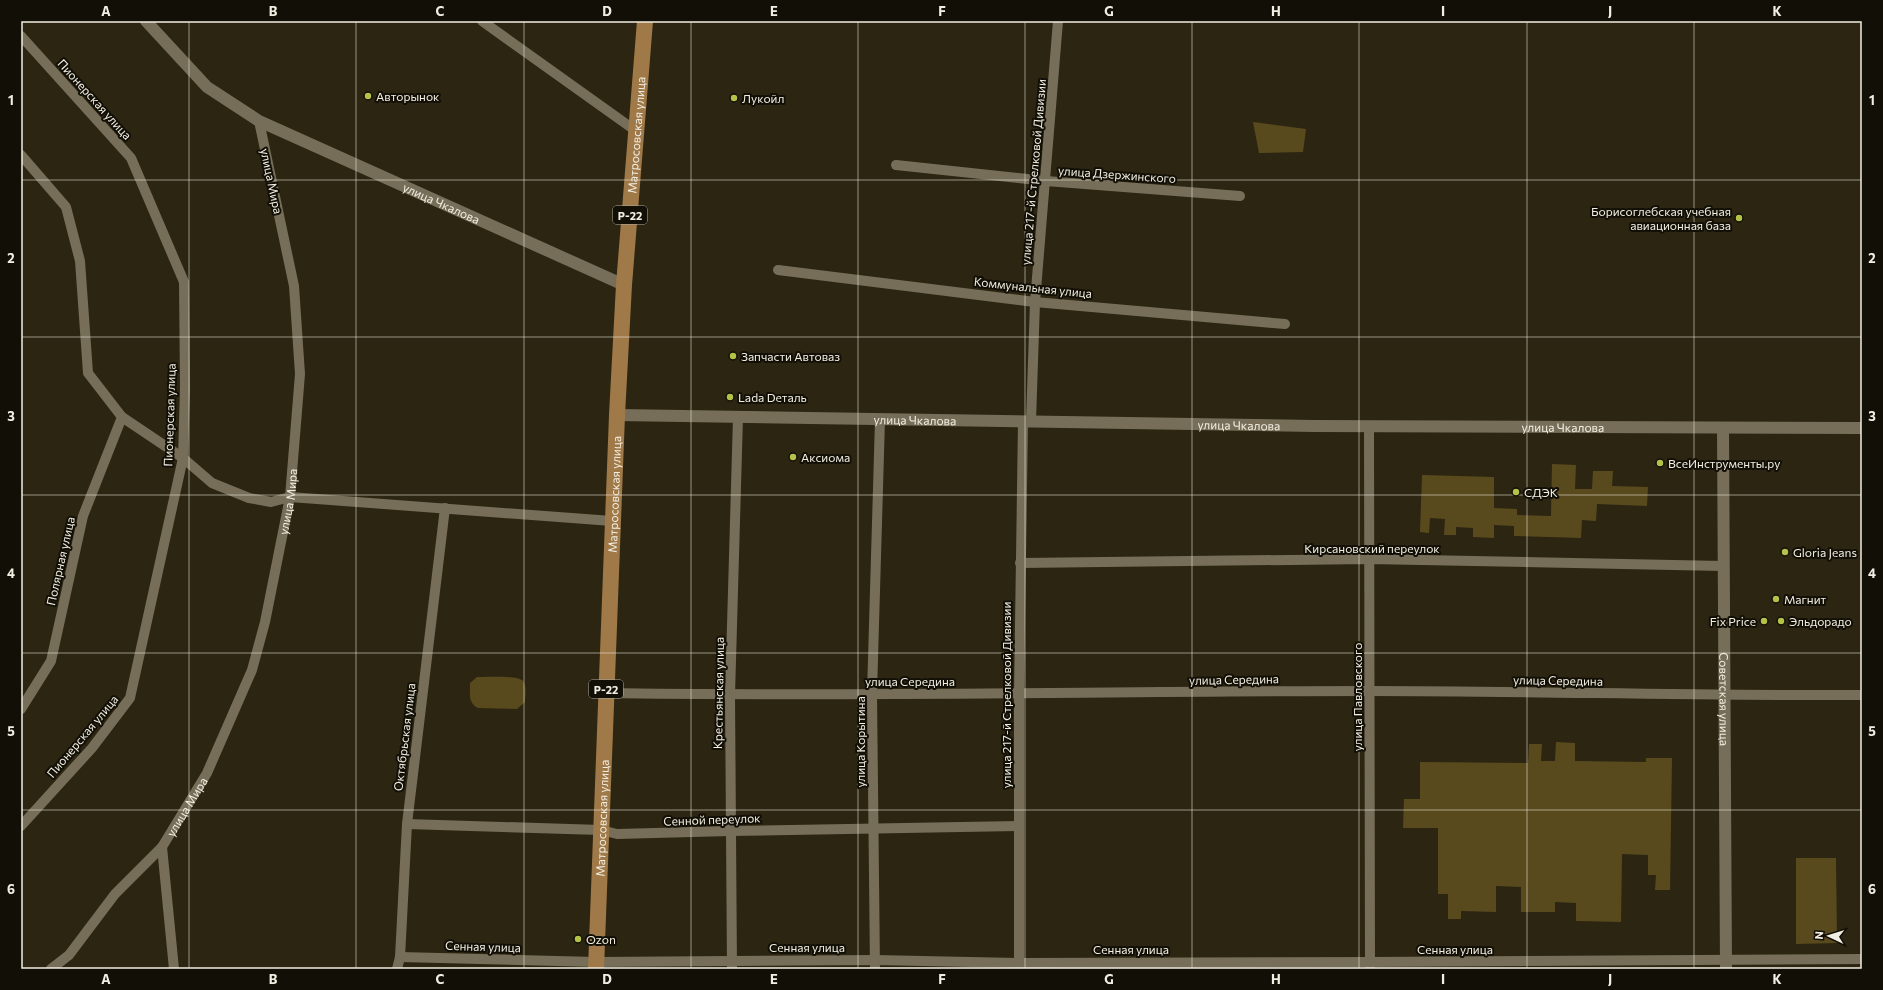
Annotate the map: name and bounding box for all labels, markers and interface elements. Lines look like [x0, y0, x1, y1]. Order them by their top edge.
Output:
text: A [101, 3, 111, 19]
text: B [269, 3, 278, 19]
text: C [436, 3, 445, 19]
text: D [602, 3, 612, 19]
text: E [770, 3, 778, 19]
text: F [938, 3, 946, 19]
text: G [1104, 3, 1114, 19]
text: H [1271, 3, 1281, 19]
text: I [1441, 3, 1445, 19]
text: J [1608, 3, 1612, 19]
text: K [1772, 3, 1782, 19]
street label: Пионерская улица [55, 56, 135, 142]
street label: Матросовская улица [624, 76, 648, 194]
street label: улица 217-й Стрелковой Дивизии [1018, 78, 1048, 266]
place label: Авторынок [376, 89, 440, 103]
marker: Авторынок [363, 91, 373, 101]
place label: Лукойл [742, 91, 784, 105]
text: 1 [8, 92, 14, 108]
text: 1 [1869, 92, 1875, 108]
marker: Лукойл [729, 93, 739, 103]
street label: улица Мира [258, 147, 286, 215]
street label: улица Дзержинского [1058, 163, 1176, 185]
street label: улица Чкалова [401, 180, 482, 226]
place label: Борисоглебская учебная авиационная база [1591, 204, 1731, 232]
road number: Р-22 [613, 206, 647, 224]
marker: Борисоглебская учебная авиационная база [1734, 213, 1744, 223]
text: 2 [7, 250, 15, 266]
text: 2 [1868, 250, 1876, 266]
street label: Коммунальная улица [973, 274, 1093, 300]
place label: Запчасти Автоваз [741, 349, 840, 363]
marker: Запчасти Автоваз [728, 351, 738, 361]
street label: Пионерская улица [160, 363, 178, 467]
place label: Lada Dеталь [738, 390, 807, 404]
marker: Lada Dеталь [725, 392, 735, 402]
text: 3 [7, 408, 15, 424]
text: 3 [1868, 408, 1876, 424]
street label: улица Чкалова [874, 412, 956, 427]
street label: улица Чкалова [1197, 417, 1280, 432]
street label: улица Чкалова [1522, 420, 1604, 434]
street label: Матросовская улица [605, 436, 623, 553]
place label: Аксиома [801, 450, 850, 464]
marker: Аксиома [788, 452, 798, 462]
place label: ВсеИнструменты.ру [1668, 456, 1780, 470]
marker: ВсеИнструменты.ру [1655, 458, 1665, 468]
street label: улица Мира [276, 468, 299, 536]
place label: СДЭК [1524, 485, 1558, 499]
marker: СДЭК [1511, 487, 1521, 497]
street label: Полярная улица [43, 515, 77, 607]
street label: Кирсановский переулок [1304, 541, 1440, 555]
place label: Gloria Jeans [1793, 545, 1857, 560]
marker: Gloria Jeans [1780, 547, 1790, 557]
text: 4 [7, 565, 15, 581]
text: 4 [1868, 565, 1876, 581]
place label: Магнит [1784, 592, 1827, 606]
marker: Магнит [1771, 594, 1781, 604]
street label: улица 217-й Стрелковой Дивизии [999, 602, 1013, 788]
place label: Fix Price [1710, 614, 1756, 628]
place label: Эльдорадо [1789, 614, 1852, 628]
marker: Fix Price [1759, 616, 1769, 626]
marker: Эльдорадо [1776, 616, 1786, 626]
street label: Крестьянская улица [710, 637, 726, 749]
street label: улица Павловского [1350, 643, 1364, 751]
street label: Советская улица [1717, 652, 1732, 746]
street label: улица Середина [1189, 671, 1279, 687]
street label: улица Середина [1513, 672, 1603, 688]
street label: улица Середина [865, 674, 955, 688]
road number: Р-22 [589, 680, 623, 698]
street label: Октябрьская улица [390, 682, 418, 792]
street label: Пионерская улица [43, 692, 121, 780]
street label: улица Корытина [853, 696, 867, 788]
text: 5 [7, 723, 15, 739]
text: 5 [1868, 723, 1876, 739]
street label: Матросовская улица [593, 759, 611, 877]
street label: улица Мира [163, 774, 210, 839]
street label: Сенной переулок [663, 810, 761, 828]
text: 6 [7, 881, 15, 897]
text: 6 [1868, 881, 1876, 897]
north arrow [1809, 916, 1849, 956]
text: N [1812, 931, 1825, 940]
place label: Ozon [586, 932, 616, 946]
marker: Ozon [573, 934, 583, 944]
street label: Сенная улица [445, 938, 521, 954]
street label: Сенная улица [769, 940, 845, 954]
street label: Сенная улица [1093, 942, 1169, 956]
street label: Сенная улица [1417, 942, 1493, 956]
text: A [101, 971, 111, 987]
text: B [269, 971, 278, 987]
text: C [436, 971, 445, 987]
text: D [602, 971, 612, 987]
text: E [770, 971, 778, 987]
text: F [938, 971, 946, 987]
text: G [1104, 971, 1114, 987]
text: H [1271, 971, 1281, 987]
text: I [1441, 971, 1445, 987]
text: J [1608, 971, 1612, 987]
text: K [1772, 971, 1782, 987]

